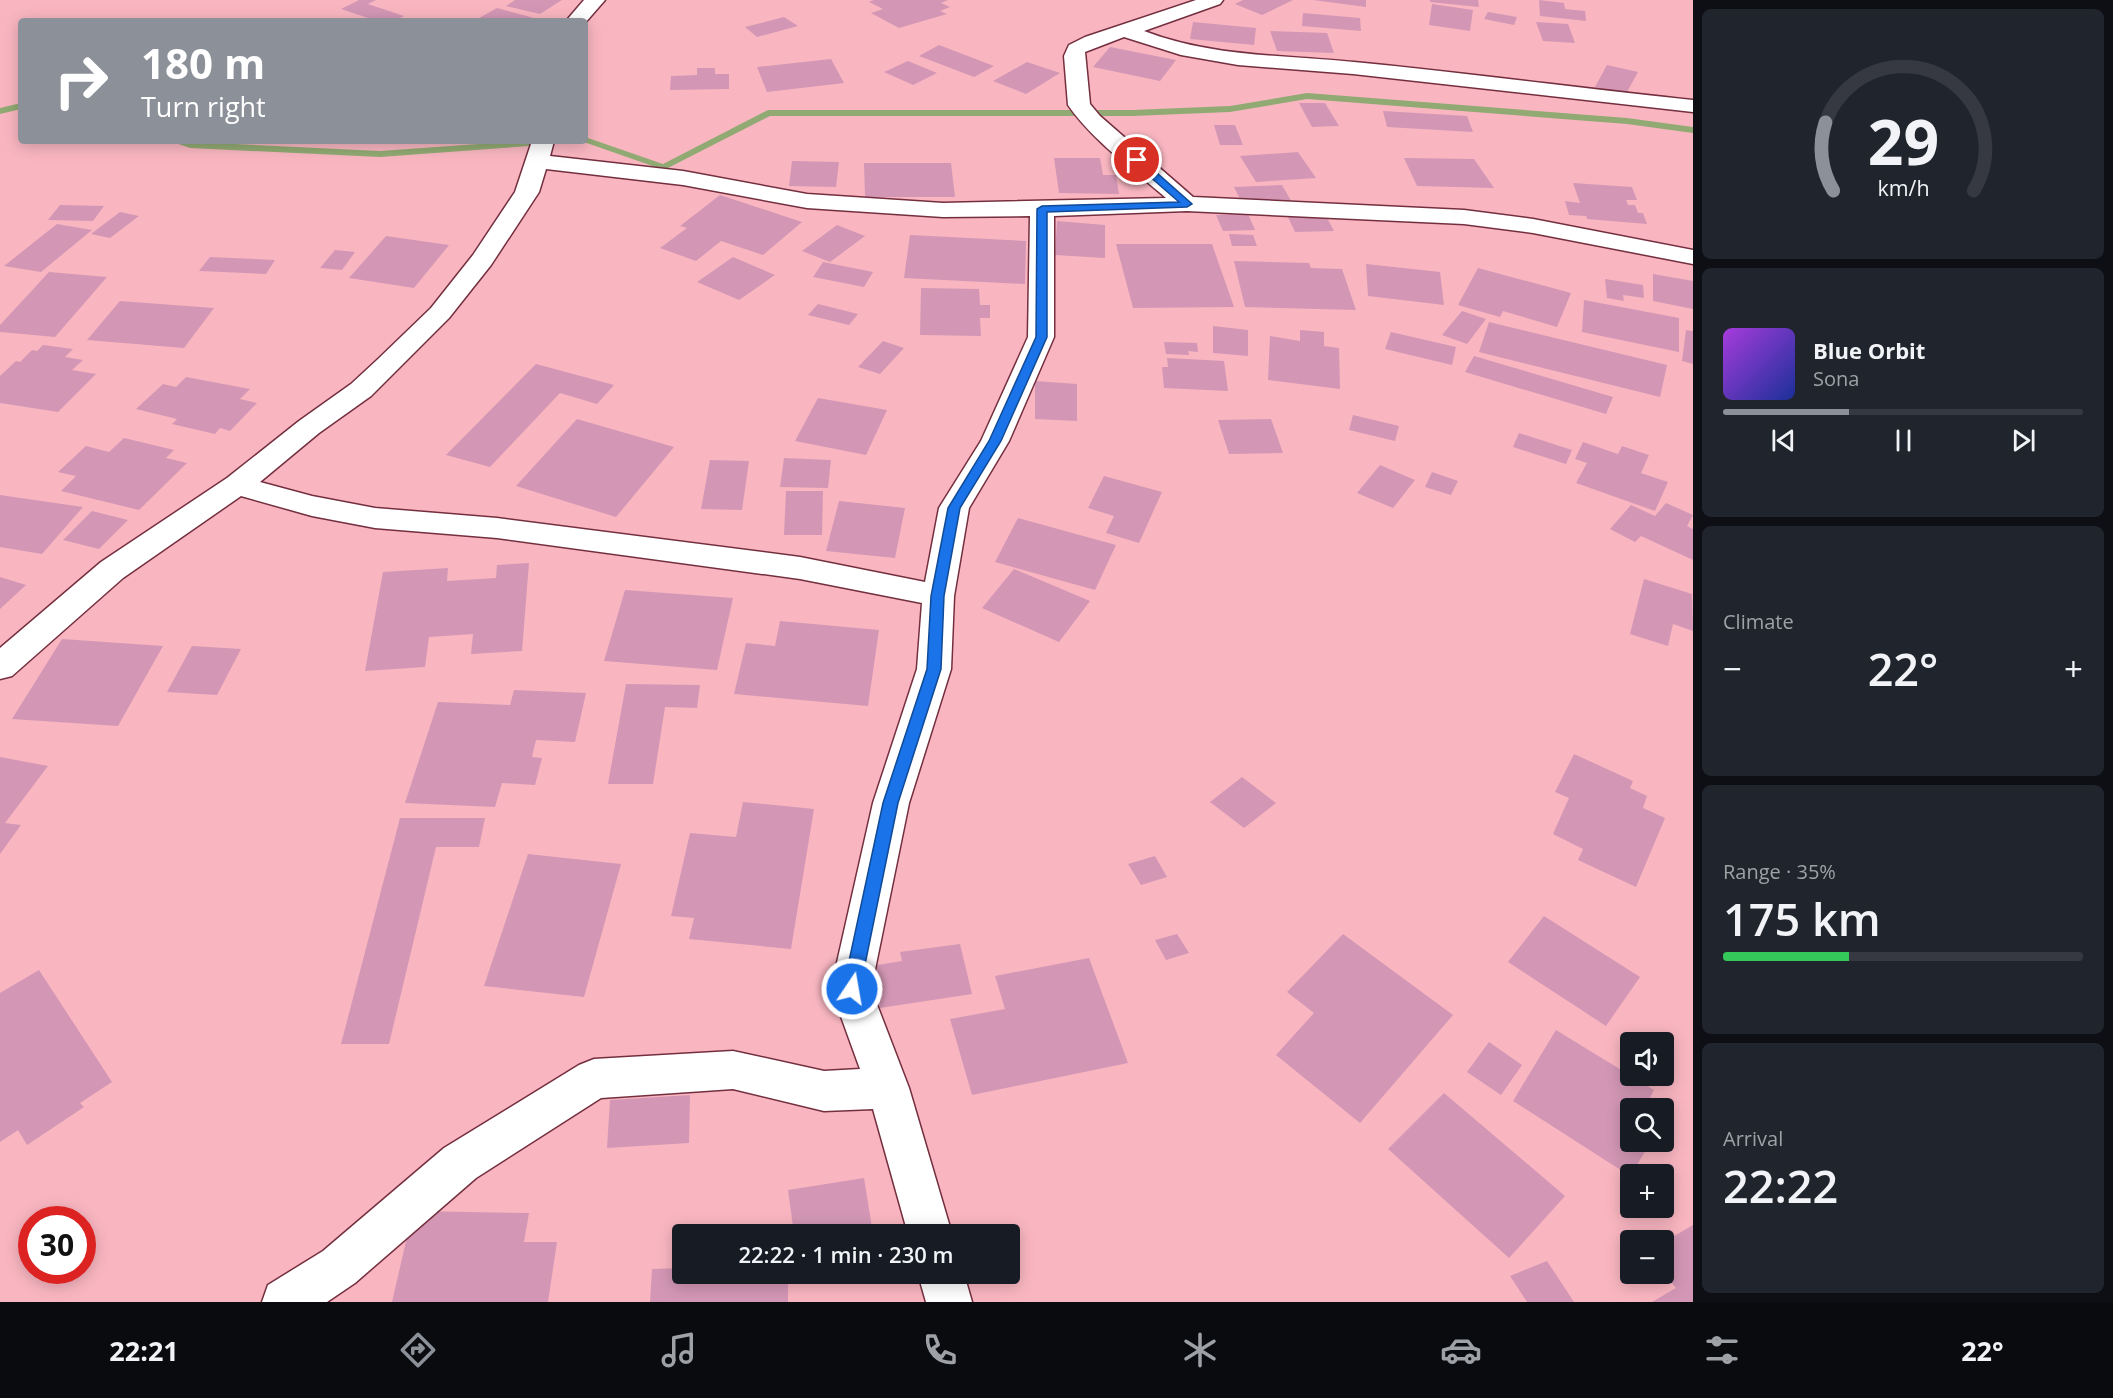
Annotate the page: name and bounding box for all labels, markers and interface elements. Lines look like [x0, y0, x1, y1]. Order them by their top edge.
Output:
text: 180 m [141, 34, 265, 91]
icon: right [42, 42, 120, 120]
text: Turn right [141, 88, 266, 125]
text: 29 [1867, 98, 1939, 183]
pin [1111, 134, 1162, 185]
icon: arrive [1120, 143, 1153, 176]
text: km/h [1877, 173, 1929, 202]
text: Blue Orbit [1813, 335, 1925, 365]
text: Sona [1813, 365, 1859, 392]
icon: previous [1767, 424, 1800, 457]
icon: pause [1887, 424, 1920, 457]
icon: next [2007, 424, 2040, 457]
text: Climate [1723, 608, 1794, 635]
text: 22° [1868, 638, 1938, 699]
text: − [1723, 646, 1742, 691]
text: + [2064, 646, 2083, 691]
text: Range · 35% [1723, 858, 1836, 885]
text: 175 km [1723, 888, 1881, 949]
position arrow [820, 957, 884, 1021]
map controls [1620, 1032, 1674, 1284]
button: sound [1620, 1032, 1674, 1086]
button: search [1620, 1098, 1674, 1152]
text: Arrival [1723, 1125, 1783, 1152]
text: 22:22 [1723, 1155, 1838, 1216]
button: + [1620, 1164, 1674, 1218]
speed limit sign: 30 [18, 1206, 96, 1284]
button: − [1620, 1230, 1674, 1284]
text: 22:22 · 1 min · 230 m [738, 1239, 954, 1269]
icon: directions [397, 1329, 439, 1371]
icon: music [658, 1329, 700, 1371]
icon: phone [919, 1329, 961, 1371]
icon: climate [1179, 1329, 1221, 1371]
icon: car [1440, 1329, 1482, 1371]
icon: filters [1701, 1329, 1743, 1371]
text: 22:21 [109, 1332, 179, 1369]
text: 22° [1961, 1332, 2004, 1369]

